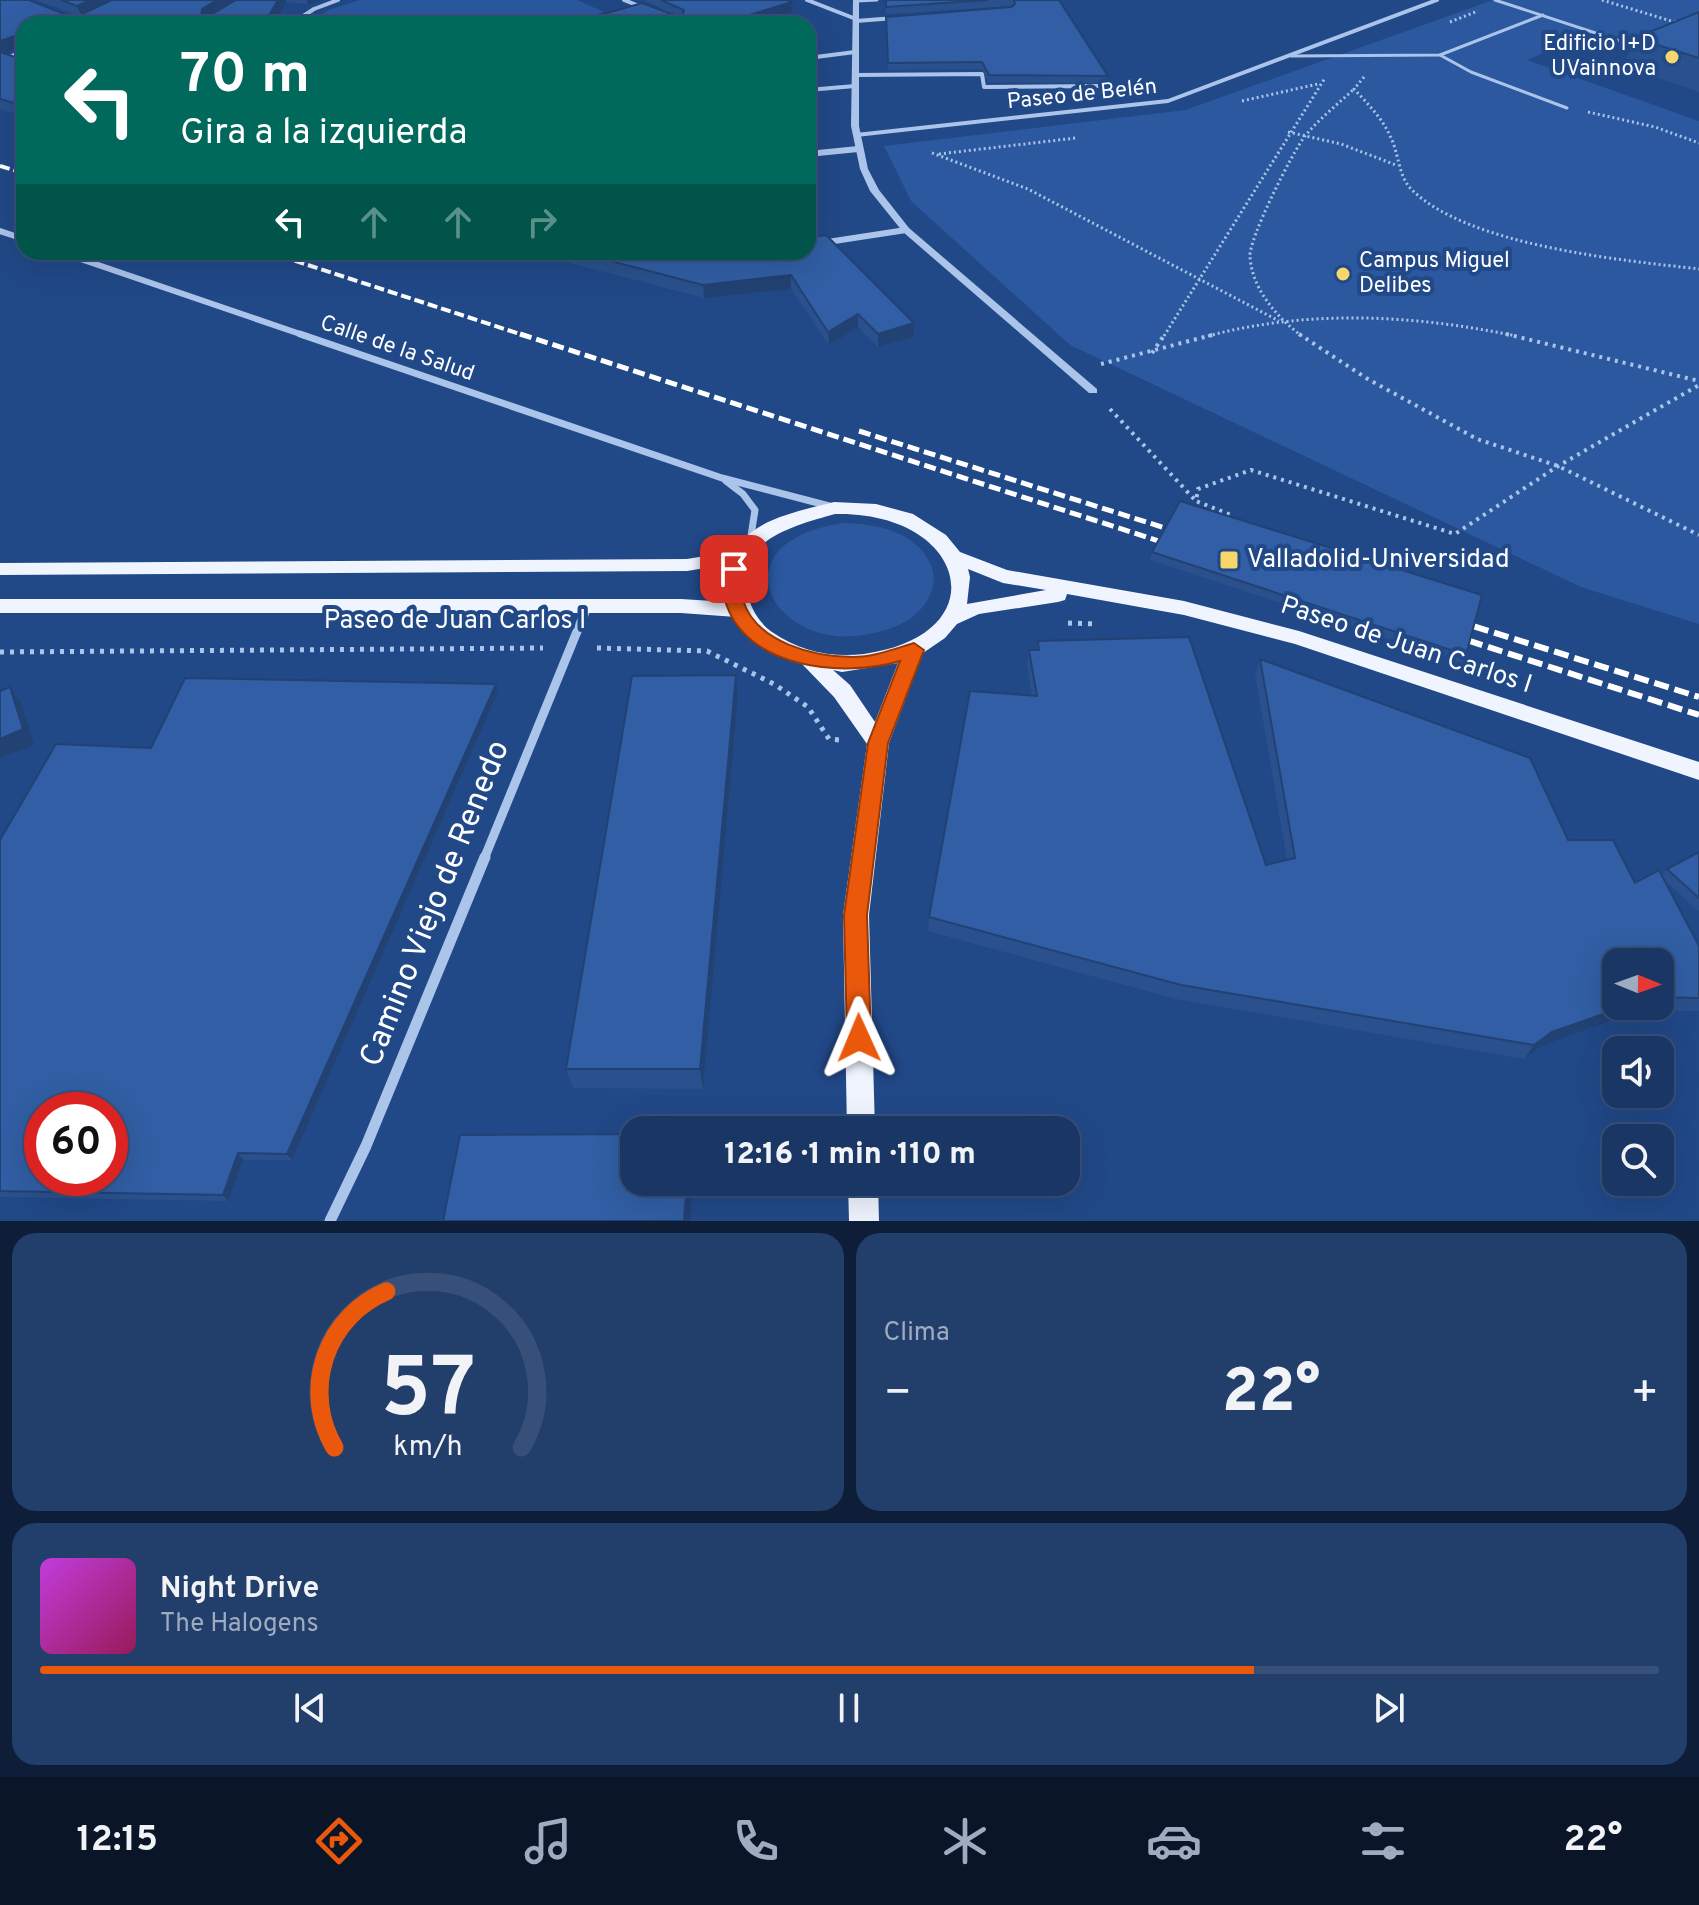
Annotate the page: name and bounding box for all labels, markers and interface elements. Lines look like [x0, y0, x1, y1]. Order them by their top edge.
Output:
place label: Edificio I+D UVainnova [1543, 31, 1656, 83]
text: 70 m [180, 42, 310, 112]
icon: left [48, 48, 152, 152]
marker: Edificio I+D UVainnova [1663, 48, 1681, 66]
street label: Paseo de Belén [1006, 74, 1158, 116]
text: Gira a la izquierda [180, 111, 467, 157]
icon: left [268, 200, 312, 244]
icon: ahead [352, 200, 396, 244]
icon: ahead [436, 200, 480, 244]
icon: right [520, 200, 564, 244]
place label: Campus Miguel Delibes [1359, 248, 1510, 300]
marker: Campus Miguel Delibes [1334, 265, 1352, 283]
street label: Calle de la Salud [316, 310, 478, 388]
pin [700, 535, 768, 603]
place label: Valladolid-Universidad [1247, 544, 1510, 577]
icon: arrive [712, 547, 756, 591]
marker: Valladolid-Universidad [1218, 549, 1240, 571]
street label: Paseo de Juan Carlos I [1276, 590, 1536, 702]
street label: Paseo de Juan Carlos I [324, 605, 586, 638]
street label: Camino Viejo de Renedo [352, 735, 520, 1073]
north arrow [1602, 948, 1674, 1020]
map controls [1602, 948, 1674, 1196]
position arrow [817, 996, 901, 1080]
button: sound [1602, 1036, 1674, 1108]
speed limit sign: 60 [24, 1092, 128, 1196]
button: search [1602, 1124, 1674, 1196]
text: 12:16 · 1 min · 110 m [724, 1137, 976, 1174]
text: Clima [884, 1317, 950, 1350]
text: 57 [380, 1341, 476, 1446]
text: 22° [1222, 1357, 1320, 1433]
text: − [884, 1367, 912, 1423]
text: + [1631, 1367, 1659, 1423]
text: km/h [393, 1430, 462, 1466]
text: Night Drive [160, 1571, 319, 1608]
text: The Halogens [160, 1608, 319, 1641]
icon: previous [288, 1686, 332, 1730]
icon: pause [827, 1686, 871, 1730]
icon: next [1367, 1686, 1411, 1730]
icon: directions [311, 1813, 367, 1869]
icon: music [520, 1813, 576, 1869]
icon: phone [728, 1813, 784, 1869]
icon: climate [937, 1813, 993, 1869]
icon: car [1146, 1813, 1202, 1869]
icon: filters [1355, 1813, 1411, 1869]
text: 12:15 [76, 1818, 158, 1864]
text: 22° [1564, 1818, 1623, 1864]

